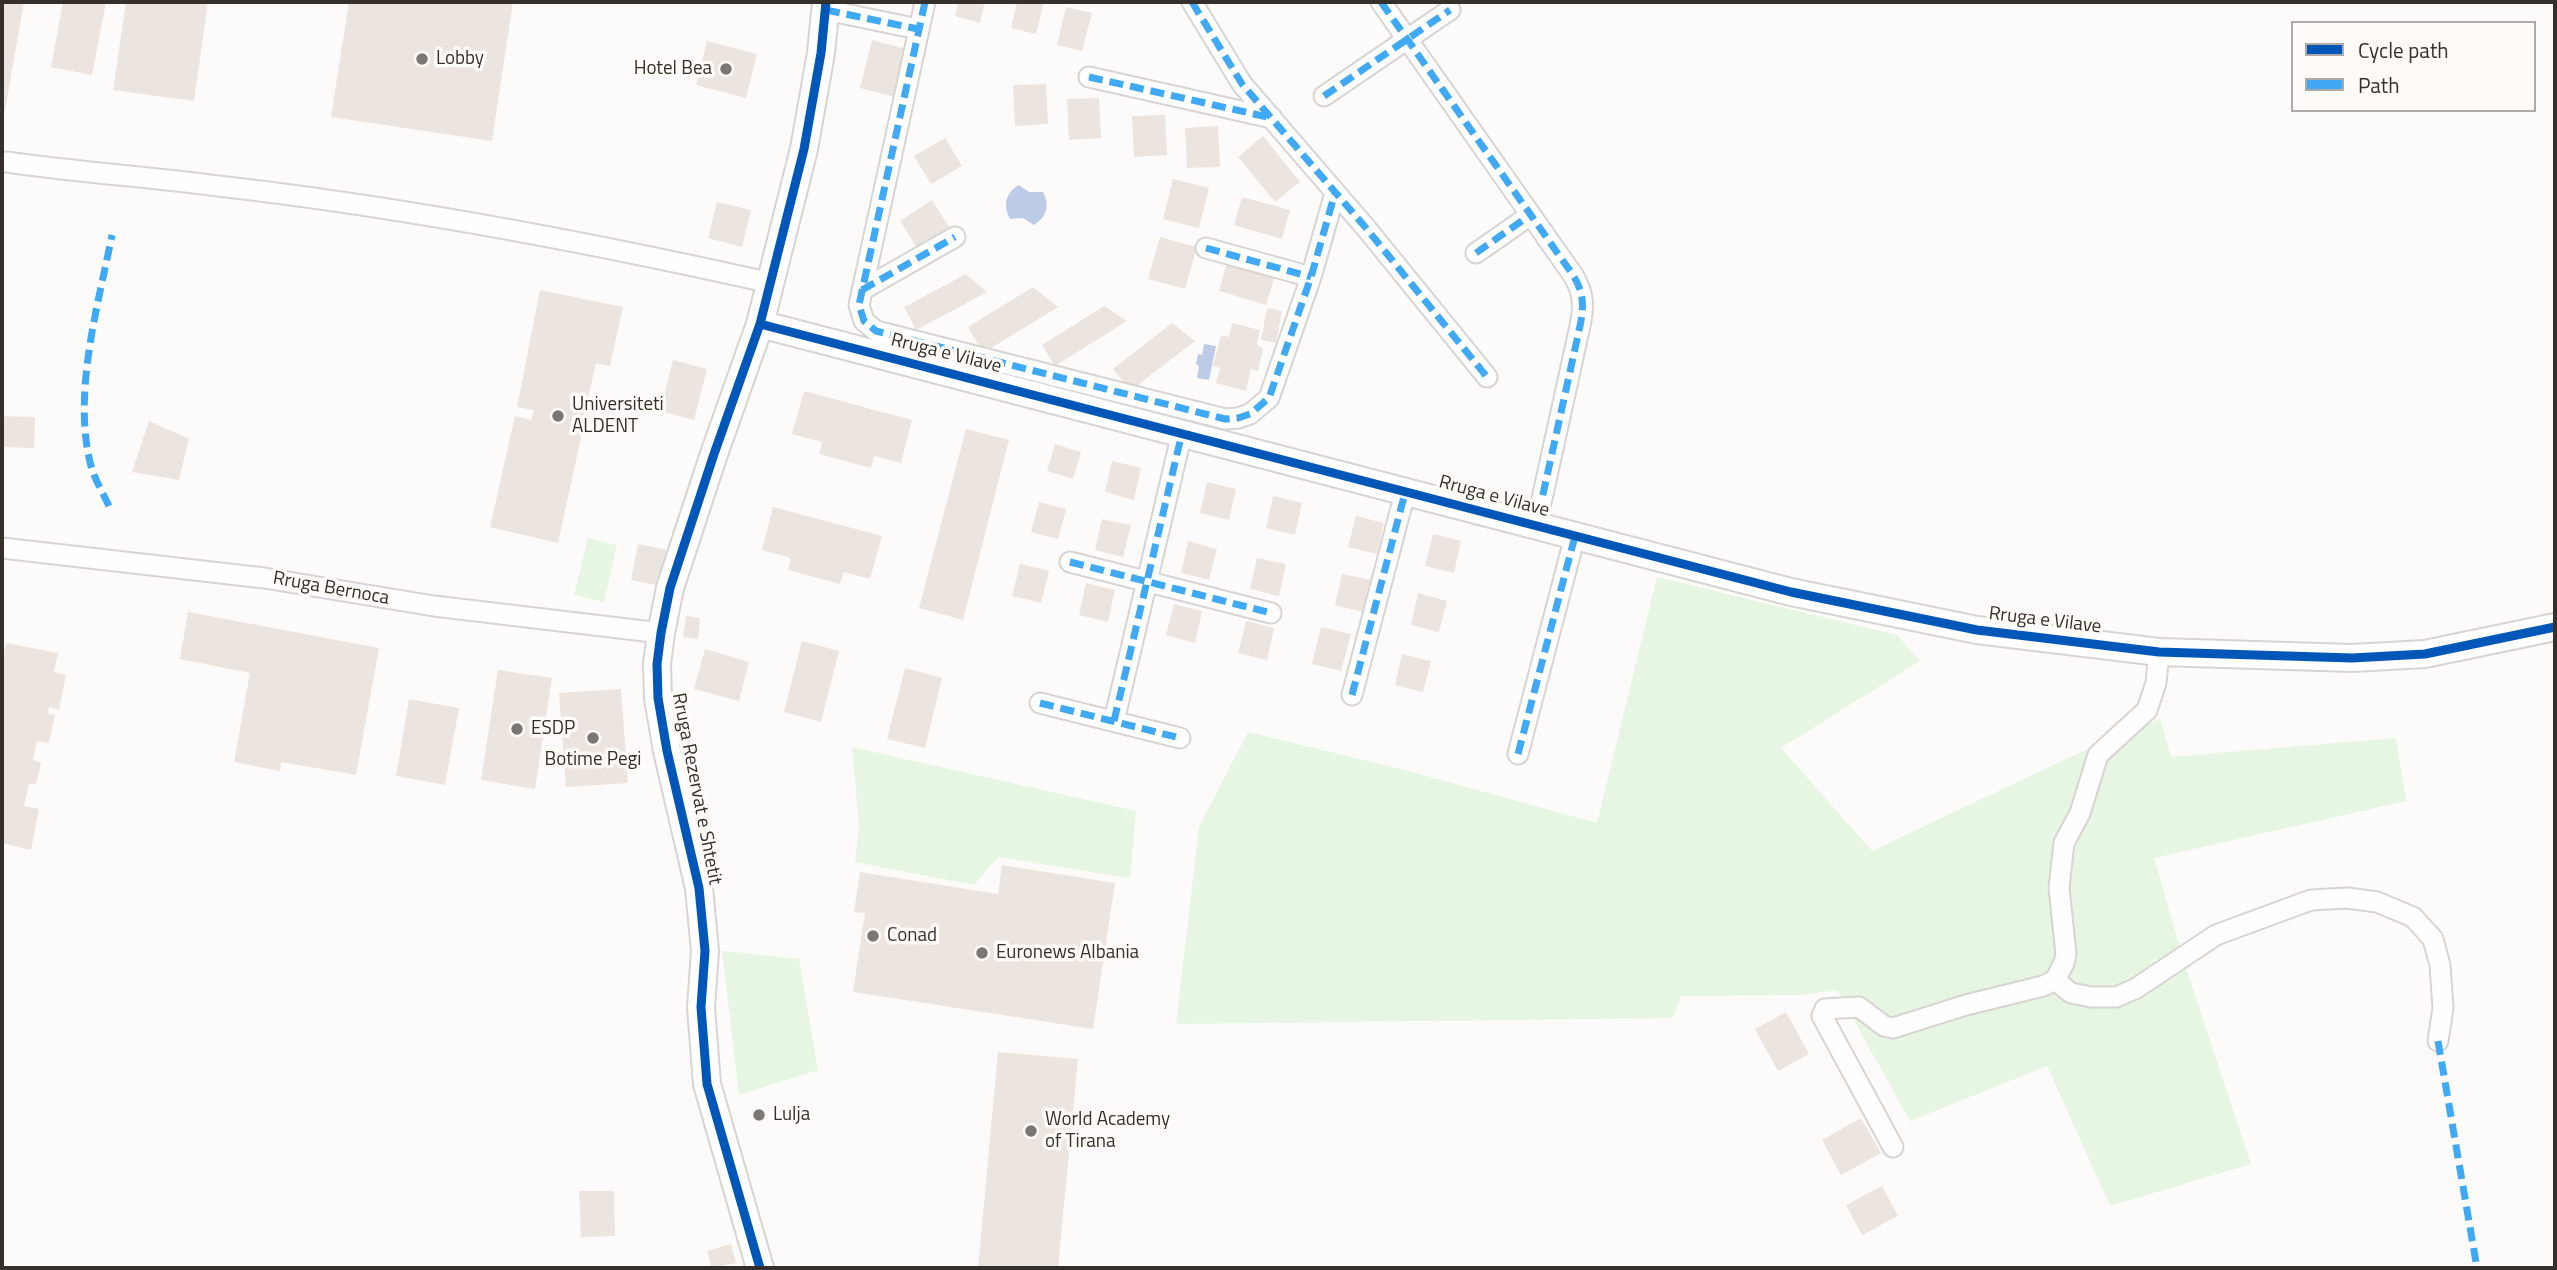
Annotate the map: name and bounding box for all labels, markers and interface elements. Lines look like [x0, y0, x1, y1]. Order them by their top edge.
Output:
legend [2291, 21, 2536, 112]
text: Cycle path [2358, 34, 2449, 66]
place label: Lobby [436, 48, 484, 70]
marker: Lobby [414, 51, 430, 67]
place label: Hotel Bea [634, 58, 712, 80]
marker: Hotel Bea [718, 61, 734, 77]
text: Path [2358, 69, 2400, 101]
street label: Rruga e Vilave [888, 329, 1004, 379]
place label: Universiteti ALDENT [572, 394, 664, 438]
marker: Universiteti ALDENT [550, 408, 566, 424]
street label: Rruga e Vilave [1436, 471, 1552, 523]
street label: Rruga Bernoca [271, 568, 391, 610]
street label: Rruga e Vilave [1987, 603, 2103, 639]
street label: Rruga Rezervat e Shtetit [666, 691, 726, 887]
place label: ESDP [531, 718, 575, 740]
marker: ESDP [509, 721, 525, 737]
marker: Botime Pegi [585, 730, 601, 746]
place label: Botime Pegi [545, 749, 641, 771]
place label: Conad [887, 925, 937, 947]
marker: Conad [865, 928, 881, 944]
place label: Euronews Albania [996, 942, 1139, 964]
marker: Euronews Albania [974, 945, 990, 961]
place label: Lulja [773, 1104, 810, 1126]
marker: Lulja [751, 1107, 767, 1123]
place label: World Academy of Tirana [1045, 1109, 1170, 1153]
marker: World Academy of Tirana [1023, 1123, 1039, 1139]

